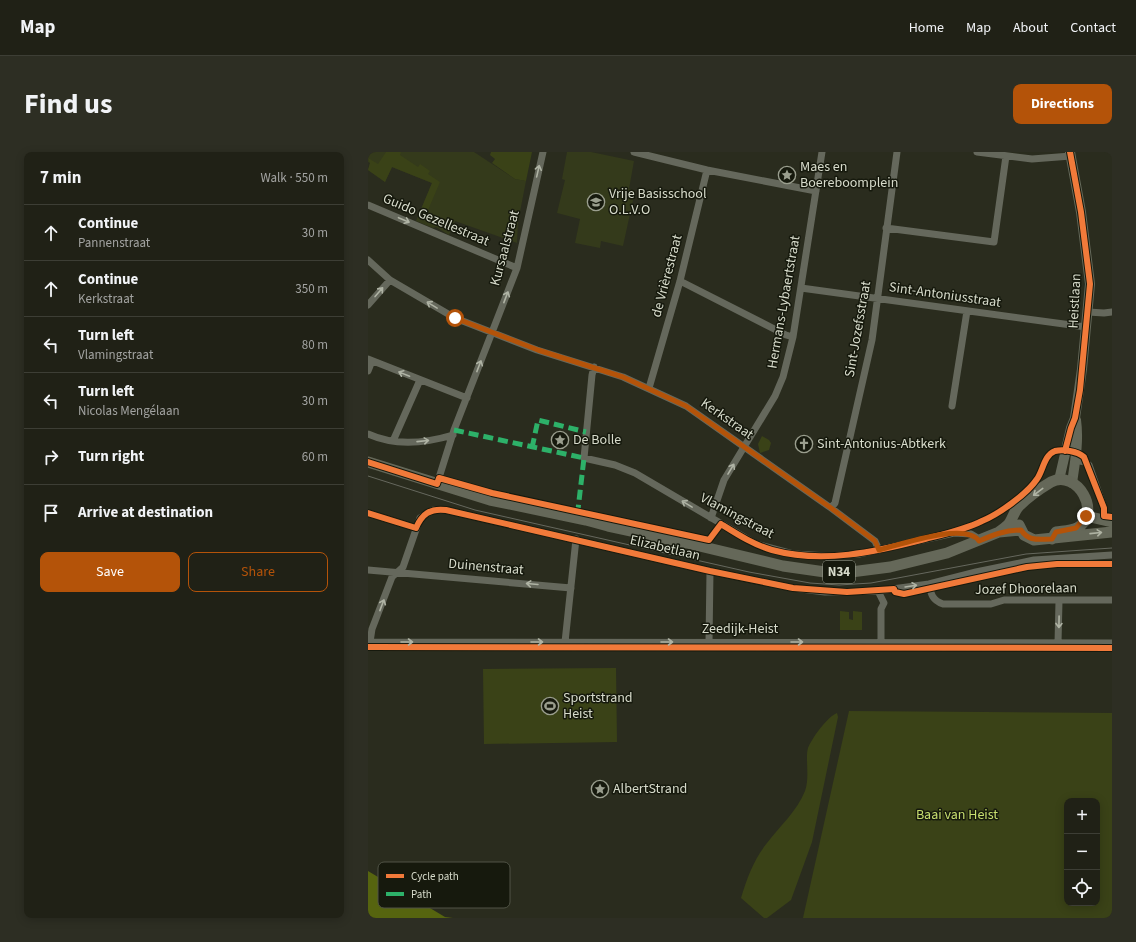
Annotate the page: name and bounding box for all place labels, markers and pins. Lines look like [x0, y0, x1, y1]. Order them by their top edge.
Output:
place label: Maes en Boereboomplein [800, 157, 898, 193]
place icon: Maes en Boereboomplein [777, 165, 797, 185]
place label: Vrije Basisschool O.L.V.O [609, 184, 707, 220]
school or university icon: Vrije Basisschool O.L.V.O [586, 192, 606, 212]
place icon: De Bolle [550, 430, 570, 450]
place label: De Bolle [573, 430, 621, 450]
church icon: Sint-Antonius-Abtkerk [794, 434, 814, 454]
place label: Sint-Antonius-Abtkerk [817, 434, 946, 454]
place label: Sportstrand Heist [563, 688, 633, 724]
sports icon: Sportstrand Heist [540, 696, 560, 716]
place icon: AlbertStrand [590, 779, 610, 799]
place label: AlbertStrand [613, 779, 687, 799]

